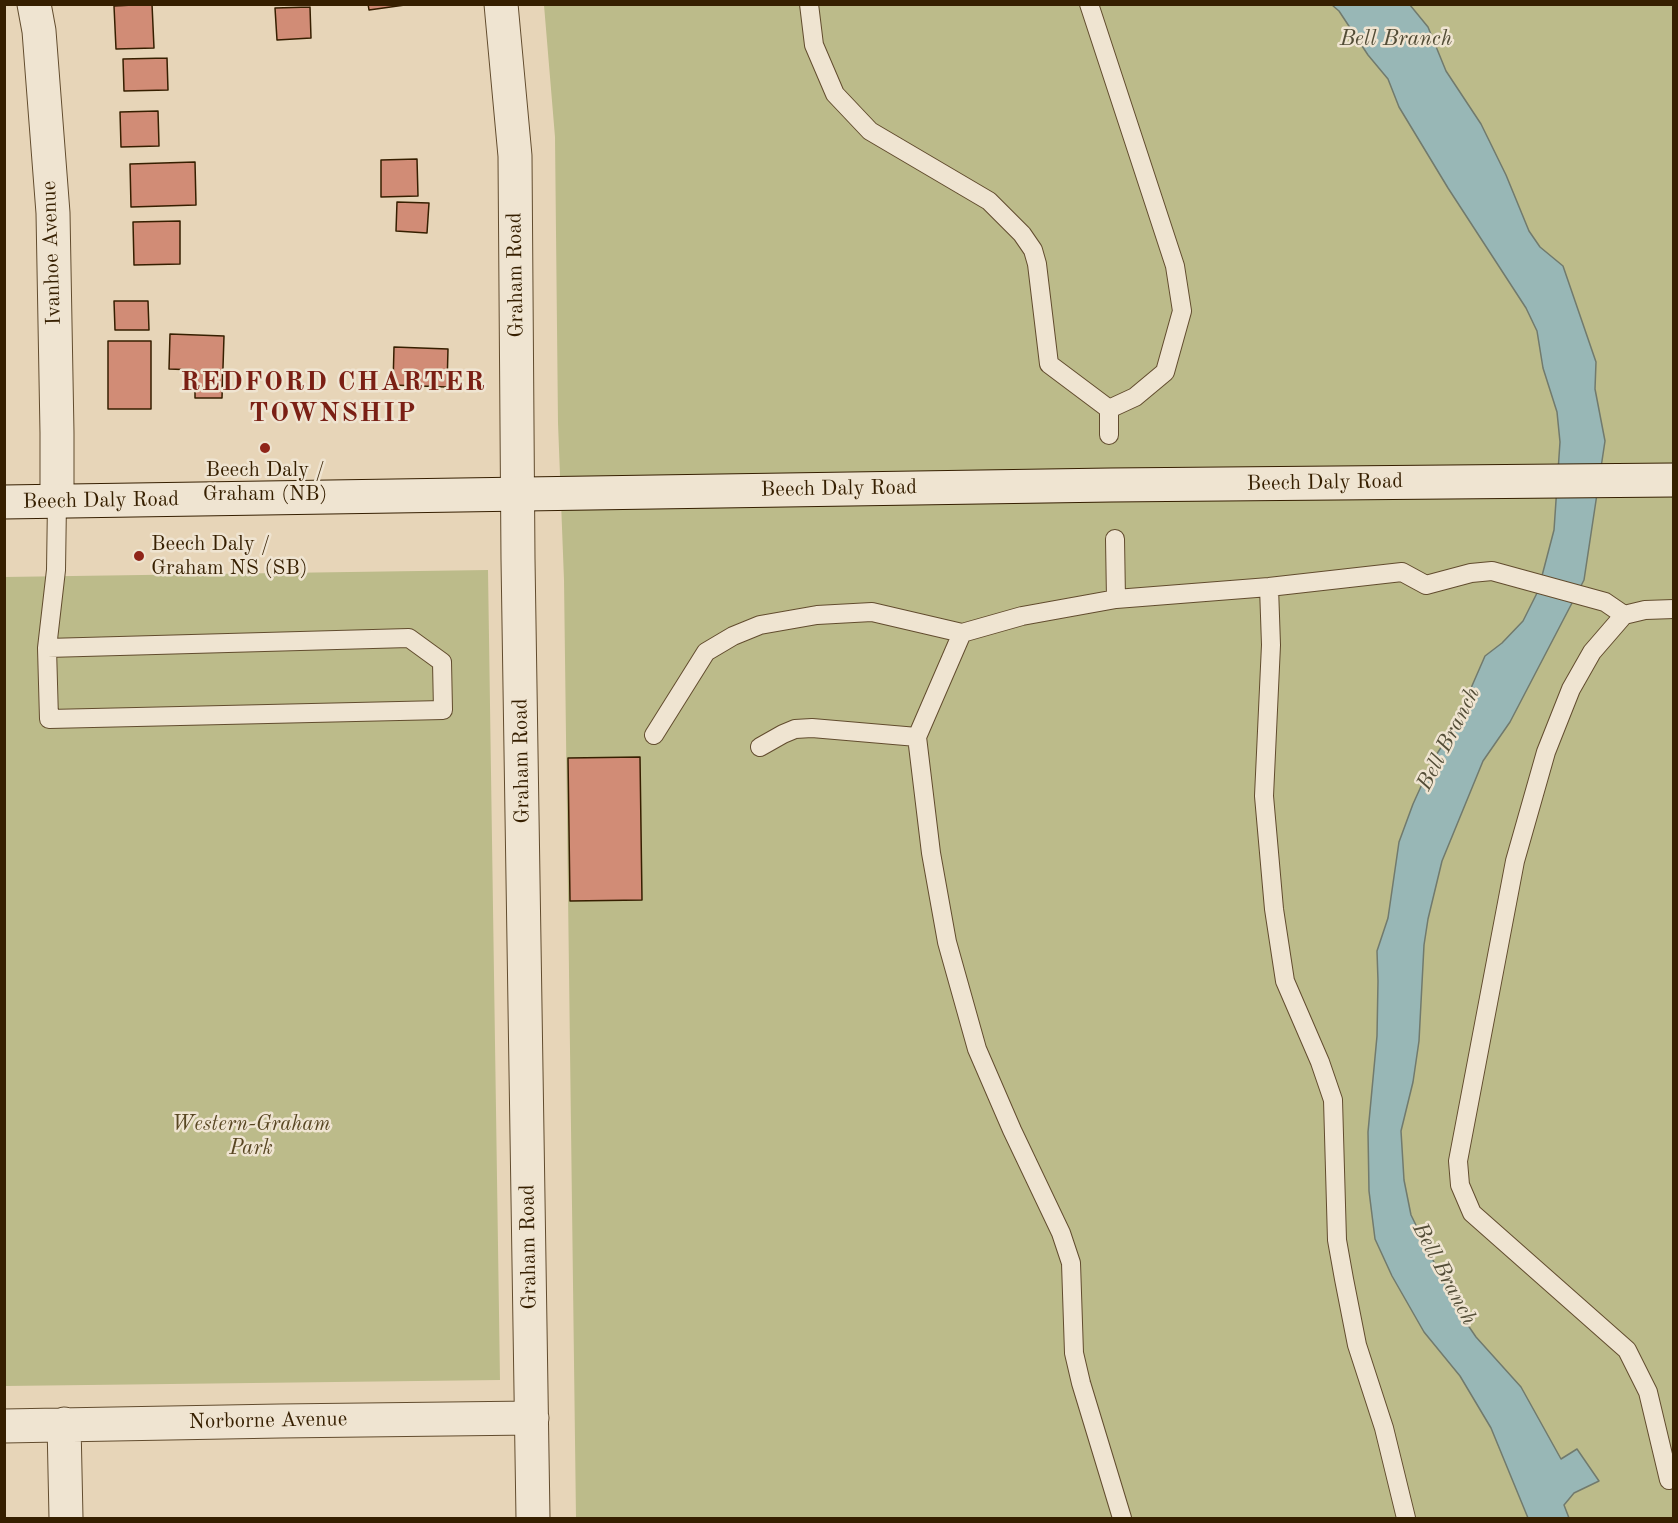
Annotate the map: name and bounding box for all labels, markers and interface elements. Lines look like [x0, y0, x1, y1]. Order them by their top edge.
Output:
water label: Bell Branch [1340, 26, 1452, 52]
street label: Ivanhoe Avenue [37, 180, 67, 326]
street label: Graham Road [502, 212, 530, 338]
district label: REDFORD CHARTER TOWNSHIP [180, 367, 486, 430]
marker: Beech Daly / Graham (NB) [258, 441, 272, 455]
place label: Beech Daly / Graham (NB) [203, 457, 327, 507]
street label: Beech Daly Road [1247, 469, 1403, 497]
street label: Beech Daly Road [761, 475, 917, 503]
street label: Beech Daly Road [23, 487, 179, 515]
place label: Beech Daly / Graham NS (SB) [151, 531, 308, 581]
marker: Beech Daly / Graham NS (SB) [132, 549, 146, 563]
water label: Bell Branch [1412, 683, 1486, 795]
street label: Graham Road [508, 698, 536, 824]
park label: Western-Graham Park [172, 1111, 330, 1161]
street label: Graham Road [515, 1184, 543, 1310]
water label: Bell Branch [1406, 1218, 1482, 1330]
street label: Norborne Avenue [189, 1407, 347, 1435]

